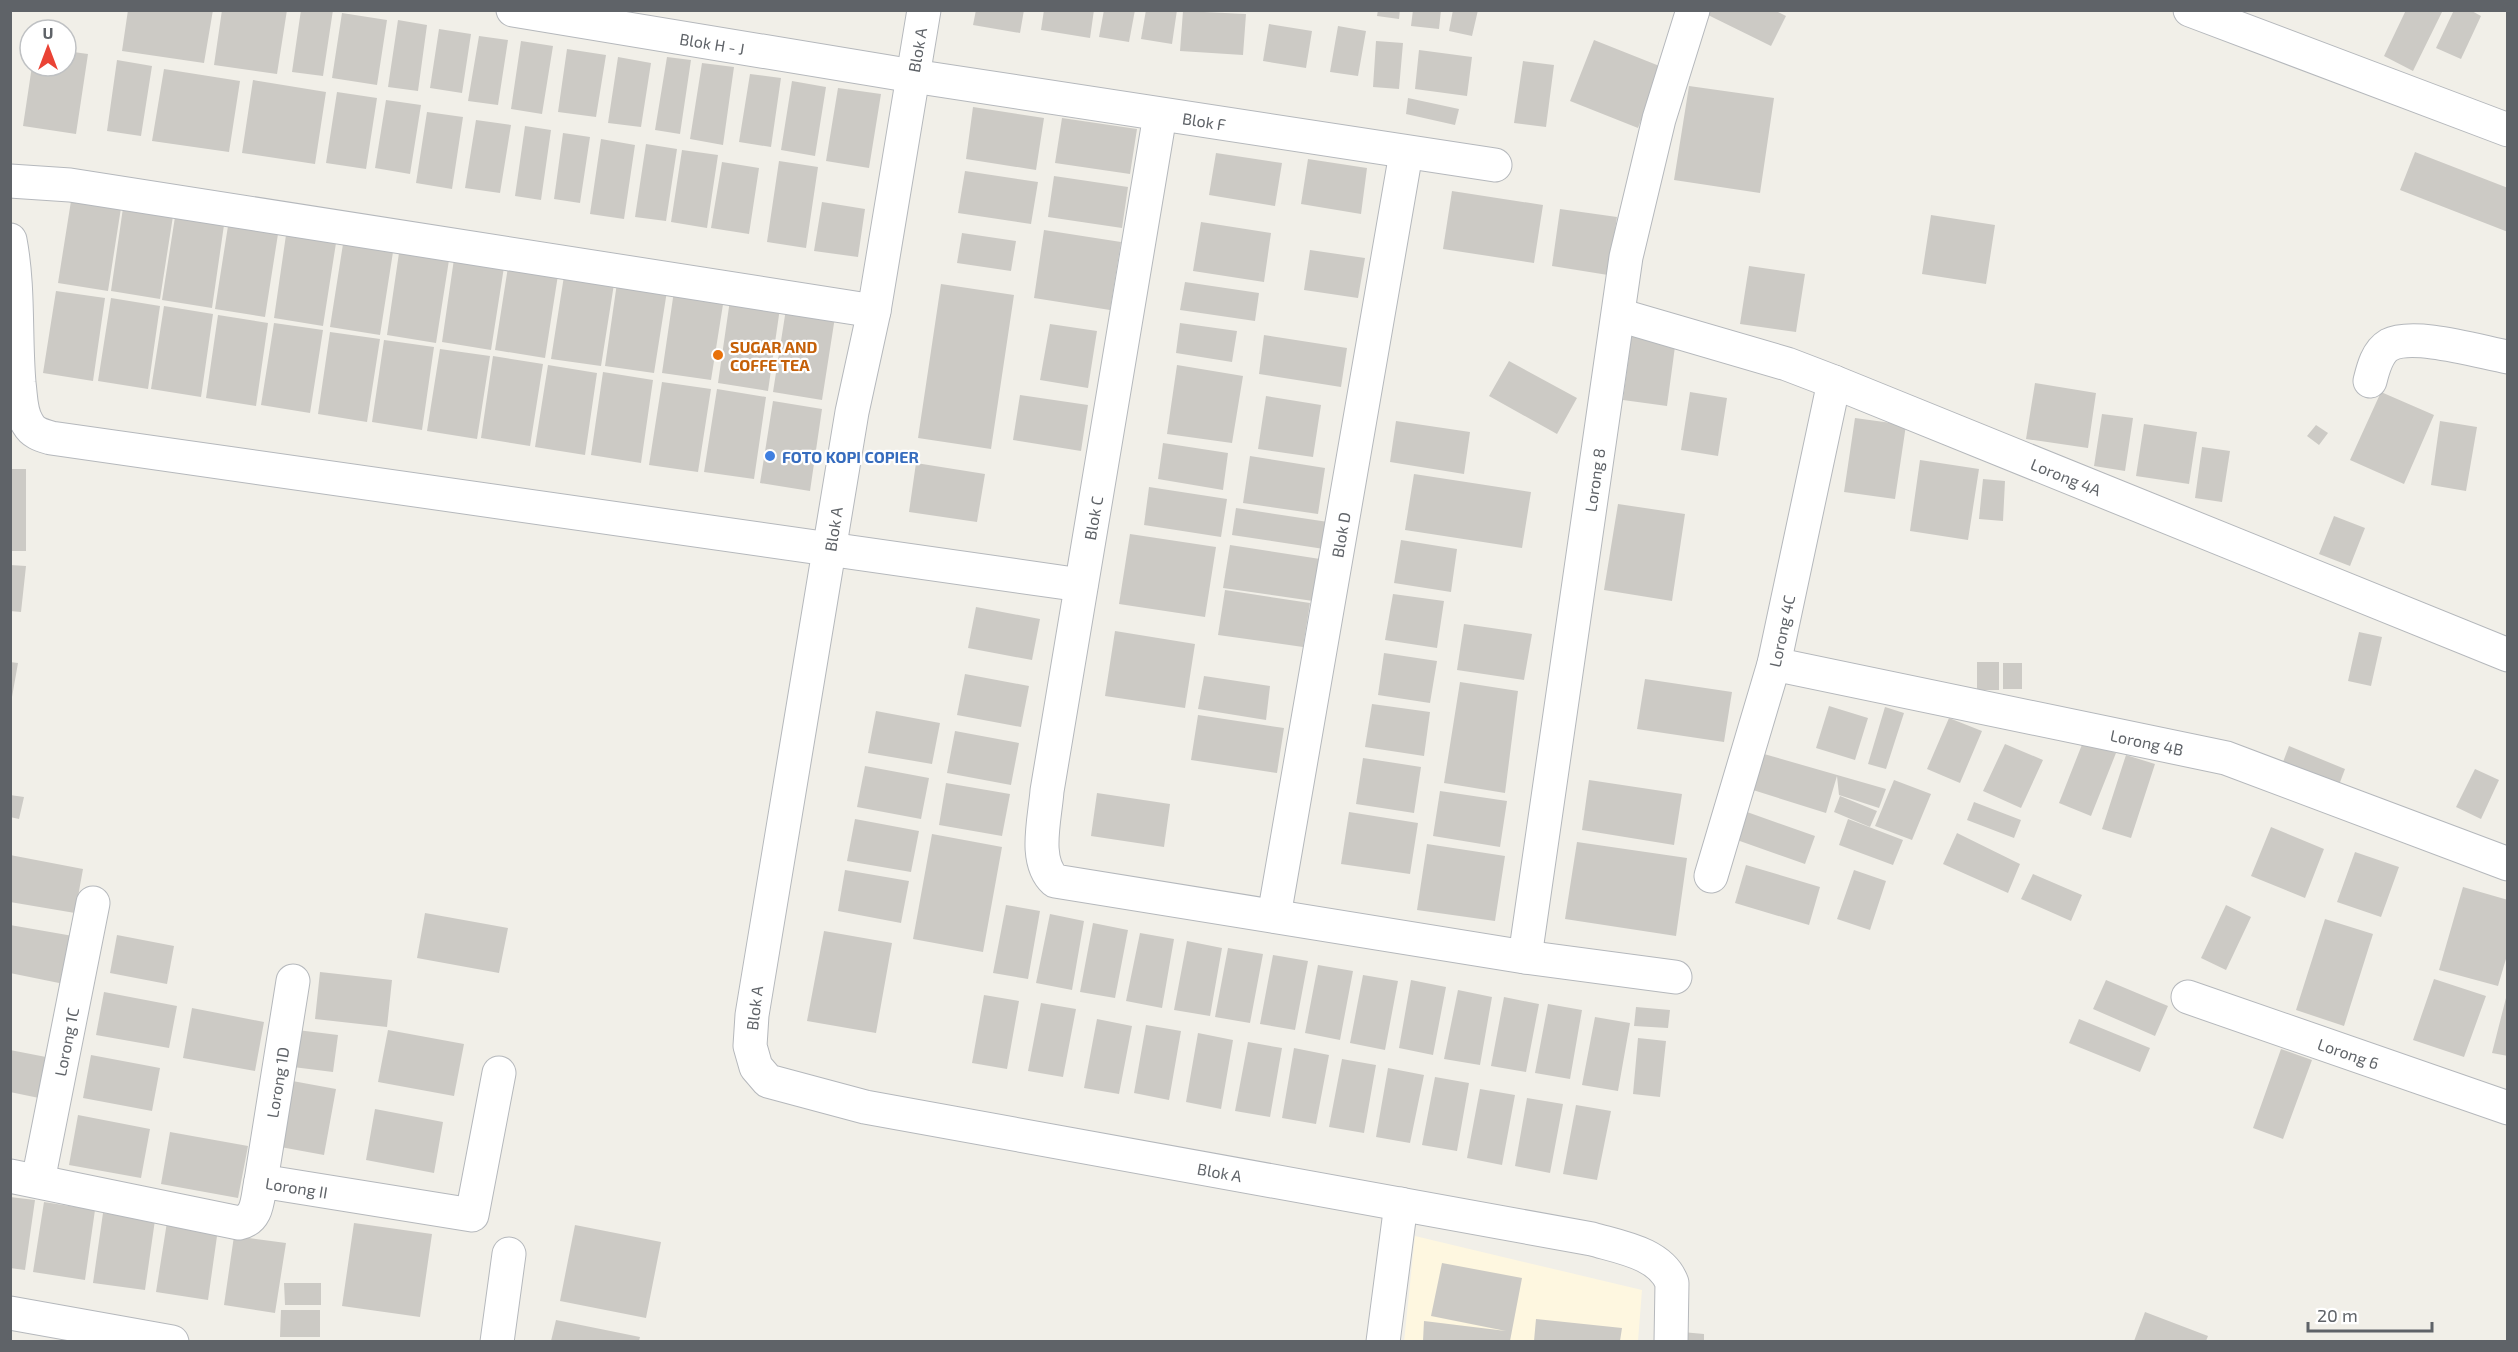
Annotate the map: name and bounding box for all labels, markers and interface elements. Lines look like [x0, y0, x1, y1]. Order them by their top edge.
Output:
north arrow [18, 18, 78, 78]
text: U [43, 23, 53, 42]
street label: Blok A [904, 26, 930, 74]
street label: Blok H - J [678, 28, 746, 58]
street label: Blok F [1181, 108, 1228, 133]
place label: SUGAR AND COFFE TEA [730, 337, 818, 374]
marker: SUGAR AND COFFE TEA [711, 348, 725, 362]
place label: FOTO KOPI COPIER [782, 447, 919, 466]
street label: Lorong 8 [1580, 447, 1608, 513]
marker: FOTO KOPI COPIER [763, 449, 777, 463]
street label: Lorong 4A [2028, 453, 2104, 499]
street label: Blok C [1080, 494, 1106, 542]
street label: Blok A [820, 505, 846, 553]
street label: Blok D [1327, 510, 1353, 559]
street label: Lorong 4C [1764, 593, 1798, 669]
street label: Lorong 4B [2109, 725, 2185, 758]
street label: Blok A [742, 985, 766, 1031]
street label: Lorong 1C [49, 1006, 82, 1078]
street label: Lorong 6 [2315, 1033, 2382, 1072]
street label: Lorong 1D [262, 1045, 292, 1119]
street label: Blok A [1196, 1158, 1244, 1185]
street label: Lorong II [264, 1172, 329, 1201]
scale bar [2308, 1295, 2432, 1333]
text: 20 m [2317, 1304, 2358, 1326]

